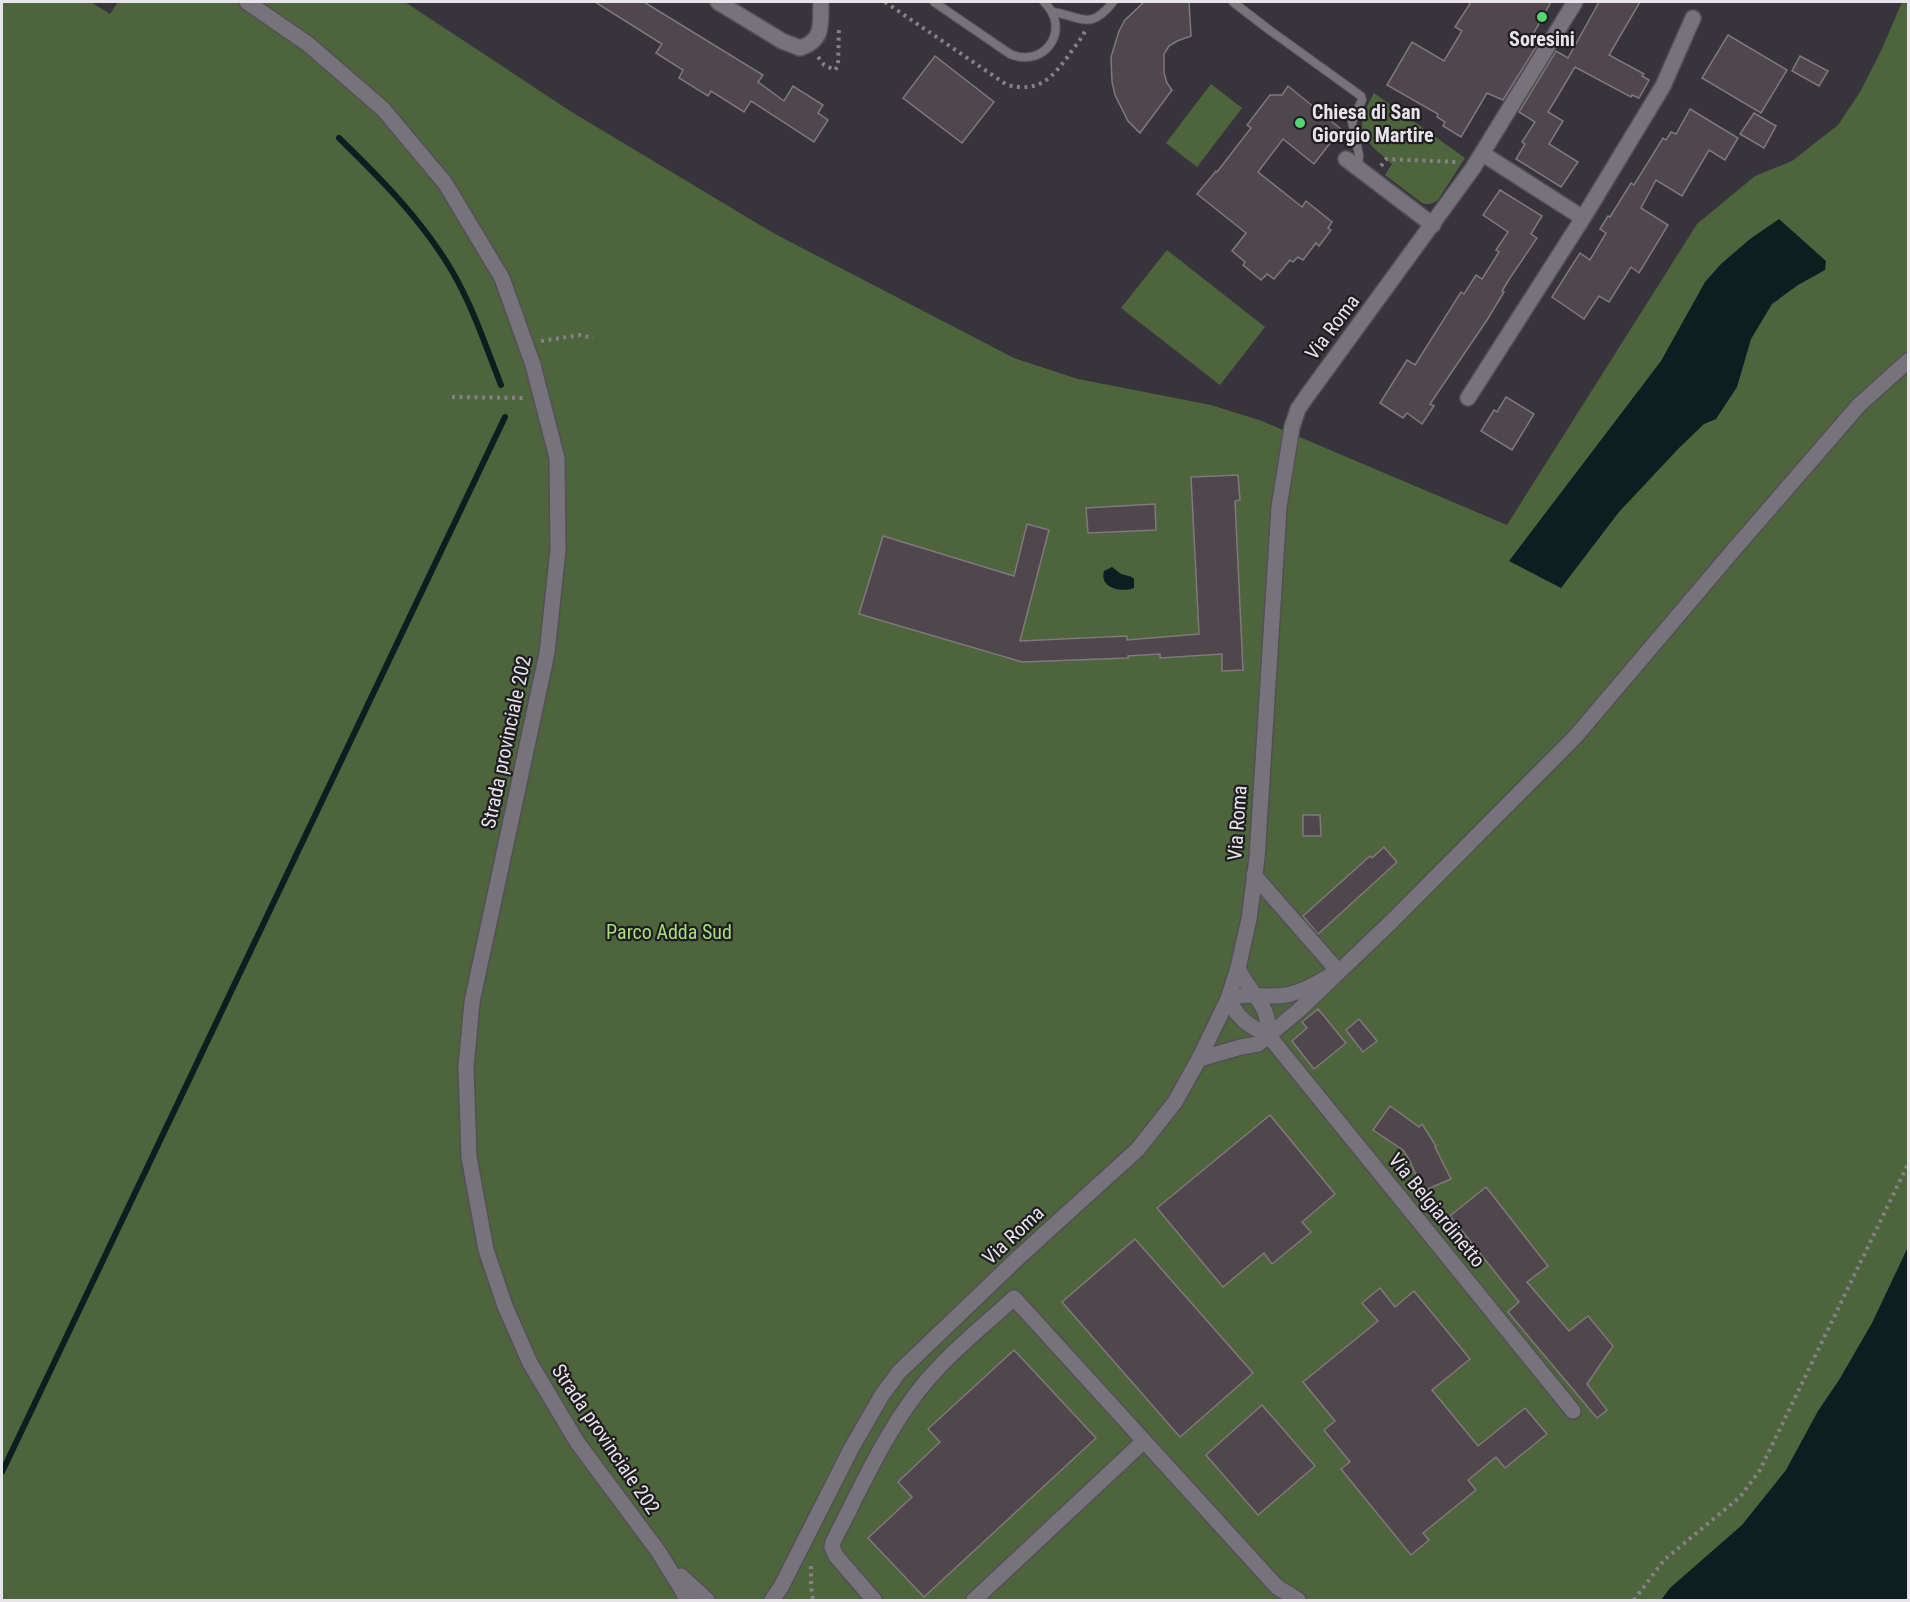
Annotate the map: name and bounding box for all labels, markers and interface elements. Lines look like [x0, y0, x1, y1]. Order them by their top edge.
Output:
marker: Soresini [1535, 10, 1549, 24]
place label: Soresini [1509, 27, 1575, 51]
place label: Chiesa di San Giorgio Martire [1312, 100, 1434, 147]
marker: Chiesa di San Giorgio Martire [1293, 116, 1307, 130]
street label: Via Roma [1300, 290, 1364, 364]
street label: Strada provinciale 202 [476, 653, 536, 830]
street label: Via Roma [1222, 785, 1252, 861]
park label: Parco Adda Sud [606, 920, 732, 944]
street label: Via Belgiardinetto [1384, 1148, 1490, 1272]
street label: Via Roma [977, 1201, 1049, 1269]
street label: Strada provinciale 202 [547, 1359, 665, 1519]

